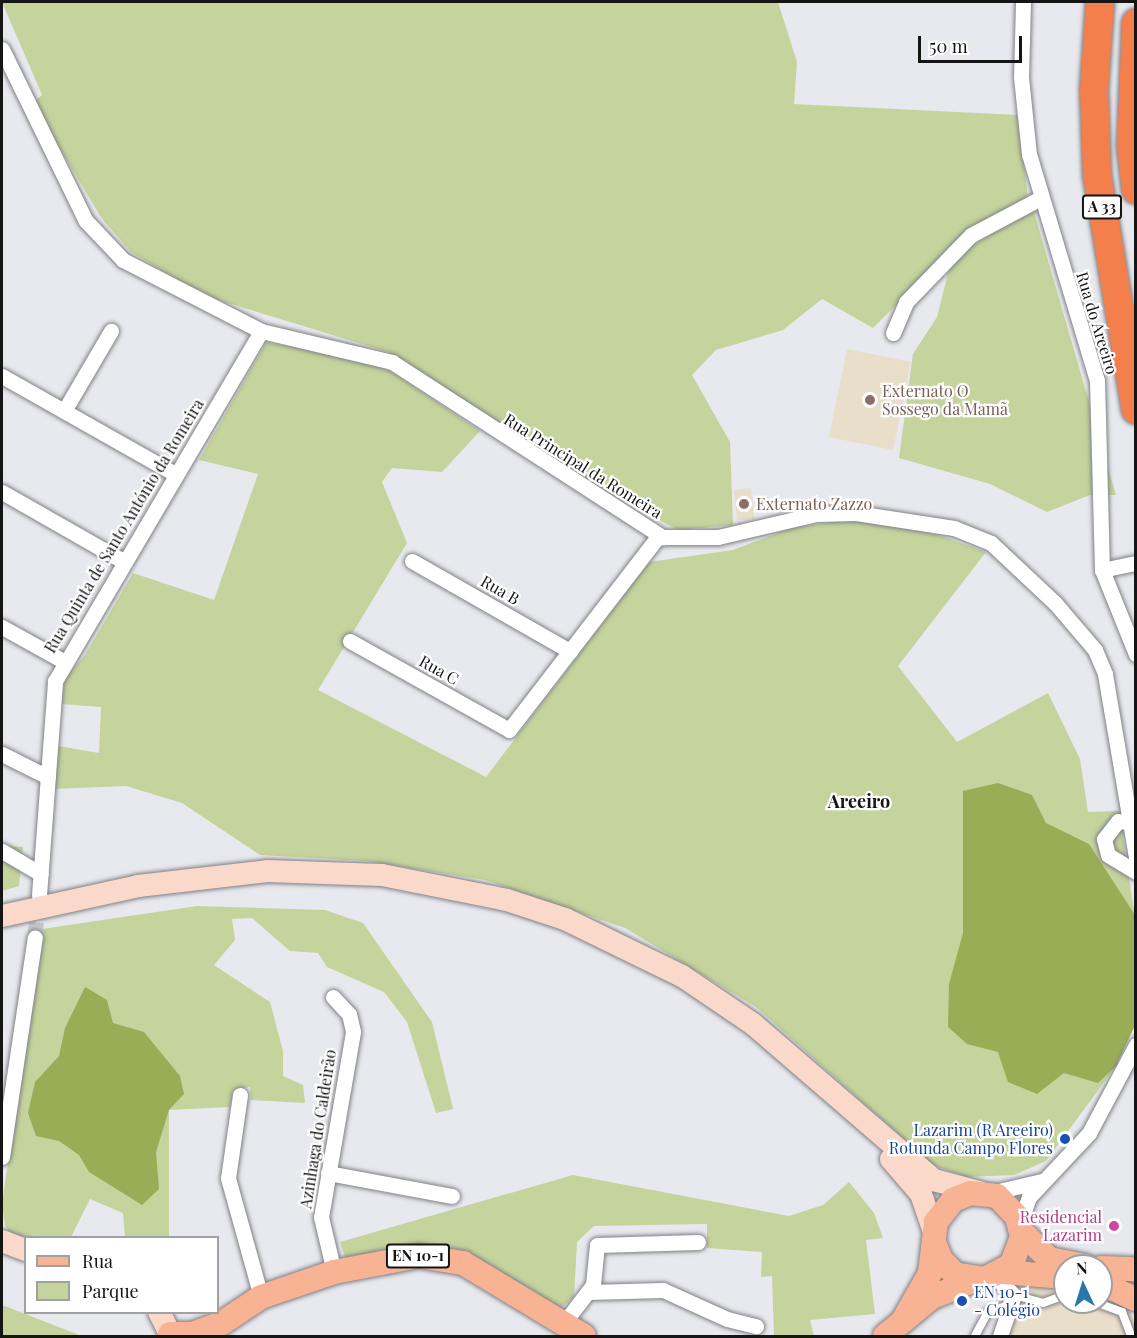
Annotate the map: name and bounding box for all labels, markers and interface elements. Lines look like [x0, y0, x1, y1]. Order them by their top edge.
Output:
scale bar [921, 24, 1024, 62]
text: 50 m [929, 34, 968, 58]
road number: A 33 [1081, 195, 1123, 219]
street label: Rua do Areeiro [1072, 269, 1122, 377]
place label: Externato O Sossego da Mamã [882, 381, 1008, 419]
marker: Externato O Sossego da Mamã [863, 393, 877, 407]
street label: Rua Quinta de Santo António da Romeira [40, 395, 208, 657]
street label: Rua Principal da Romeira [500, 409, 666, 523]
place label: Externato Zazzo [756, 494, 872, 514]
marker: Externato Zazzo [737, 497, 751, 511]
street label: Rua B [477, 571, 523, 609]
street label: Rua C [416, 651, 462, 689]
district label: Areeiro [828, 790, 890, 812]
street label: Azinhaga do Caldeirão [296, 1048, 340, 1210]
place label: Lazarim (R Areeiro) Rotunda Campo Flores [889, 1120, 1053, 1158]
marker: Lazarim (R Areeiro) Rotunda Campo Flores [1058, 1132, 1072, 1146]
place label: Residencial Lazarim [1020, 1207, 1102, 1245]
marker: Residencial Lazarim [1107, 1219, 1121, 1233]
legend [24, 1236, 219, 1314]
road number: EN 10-1 [385, 1244, 451, 1268]
text: Rua [82, 1249, 113, 1273]
north arrow [1053, 1254, 1113, 1314]
text: N [1075, 1257, 1088, 1278]
text: Parque [82, 1279, 139, 1303]
place label: EN 10-1 - Colégio [974, 1282, 1040, 1320]
marker: EN 10-1 - Colégio [955, 1294, 969, 1308]

